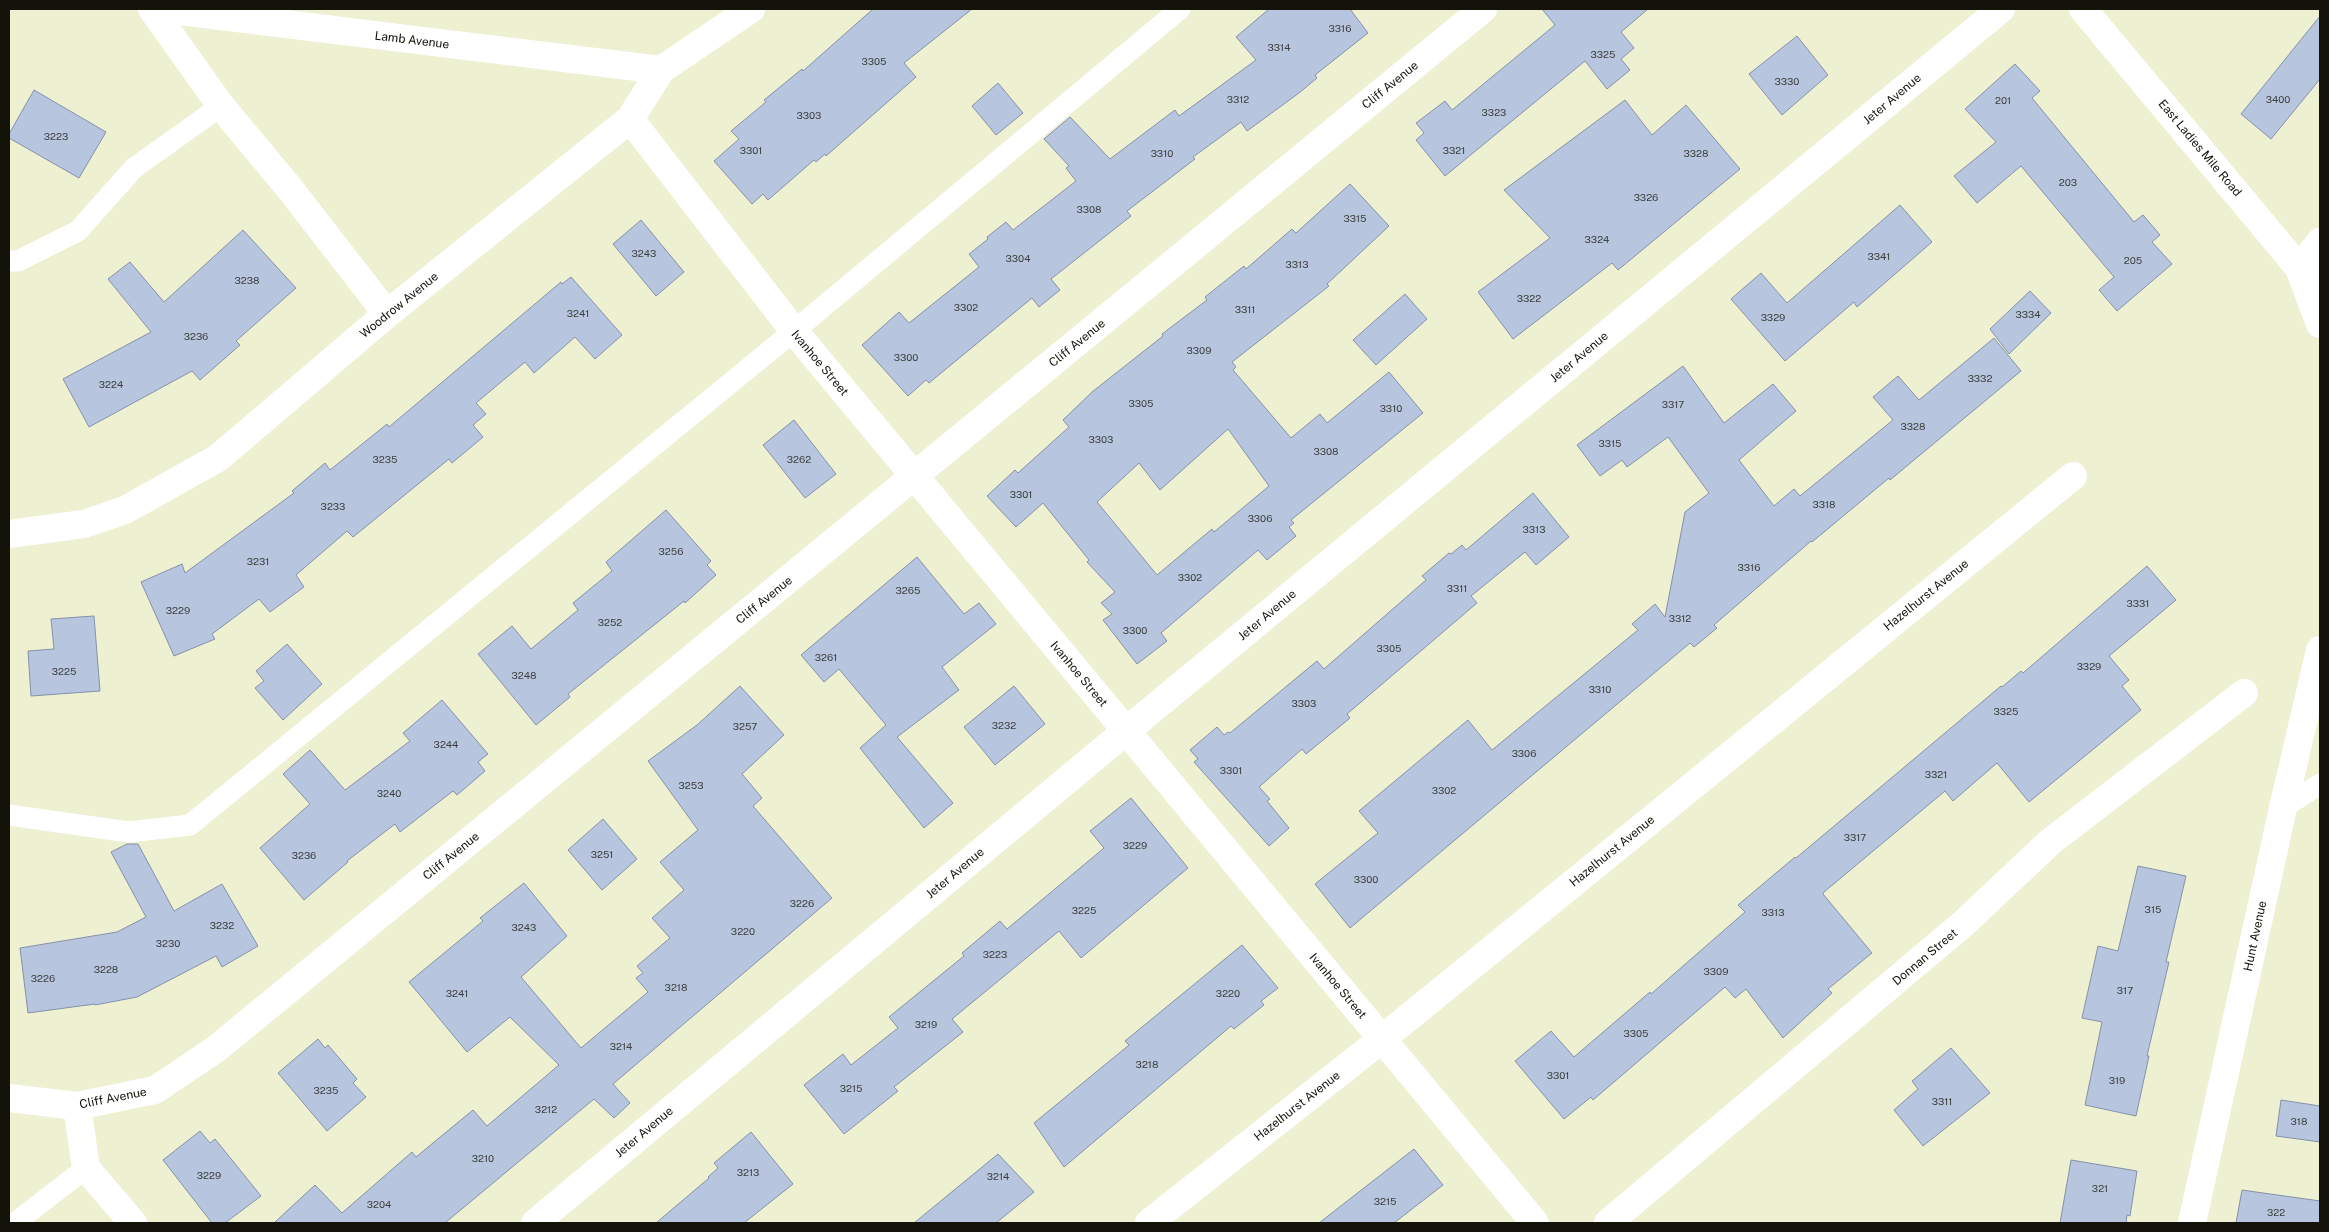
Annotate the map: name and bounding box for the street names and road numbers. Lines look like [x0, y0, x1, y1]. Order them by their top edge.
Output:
street label: Lamb Avenue [374, 28, 450, 52]
street label: Cliff Avenue [1359, 58, 1421, 112]
street label: Jeter Avenue [1860, 71, 1924, 127]
street label: East Ladies Mile Road [2155, 97, 2245, 199]
street label: Woodrow Avenue [357, 269, 441, 341]
street label: Cliff Avenue [1046, 316, 1108, 370]
street label: Ivanhoe Street [789, 327, 852, 399]
street label: Jeter Avenue [1547, 329, 1611, 385]
street label: Hazelhurst Avenue [1881, 556, 1971, 634]
street label: Cliff Avenue [733, 573, 795, 627]
street label: Jeter Avenue [1235, 587, 1299, 643]
street label: Ivanhoe Street [1048, 638, 1111, 710]
street label: Hazelhurst Avenue [1567, 812, 1657, 890]
street label: Cliff Avenue [420, 829, 482, 883]
street label: Jeter Avenue [923, 845, 987, 901]
street label: Hunt Avenue [2241, 899, 2269, 973]
street label: Donnan Street [1890, 926, 1961, 988]
street label: Ivanhoe Street [1307, 950, 1370, 1022]
street label: Hazelhurst Avenue [1251, 1068, 1343, 1144]
street label: Cliff Avenue [78, 1085, 148, 1111]
street label: Jeter Avenue [612, 1104, 676, 1160]

